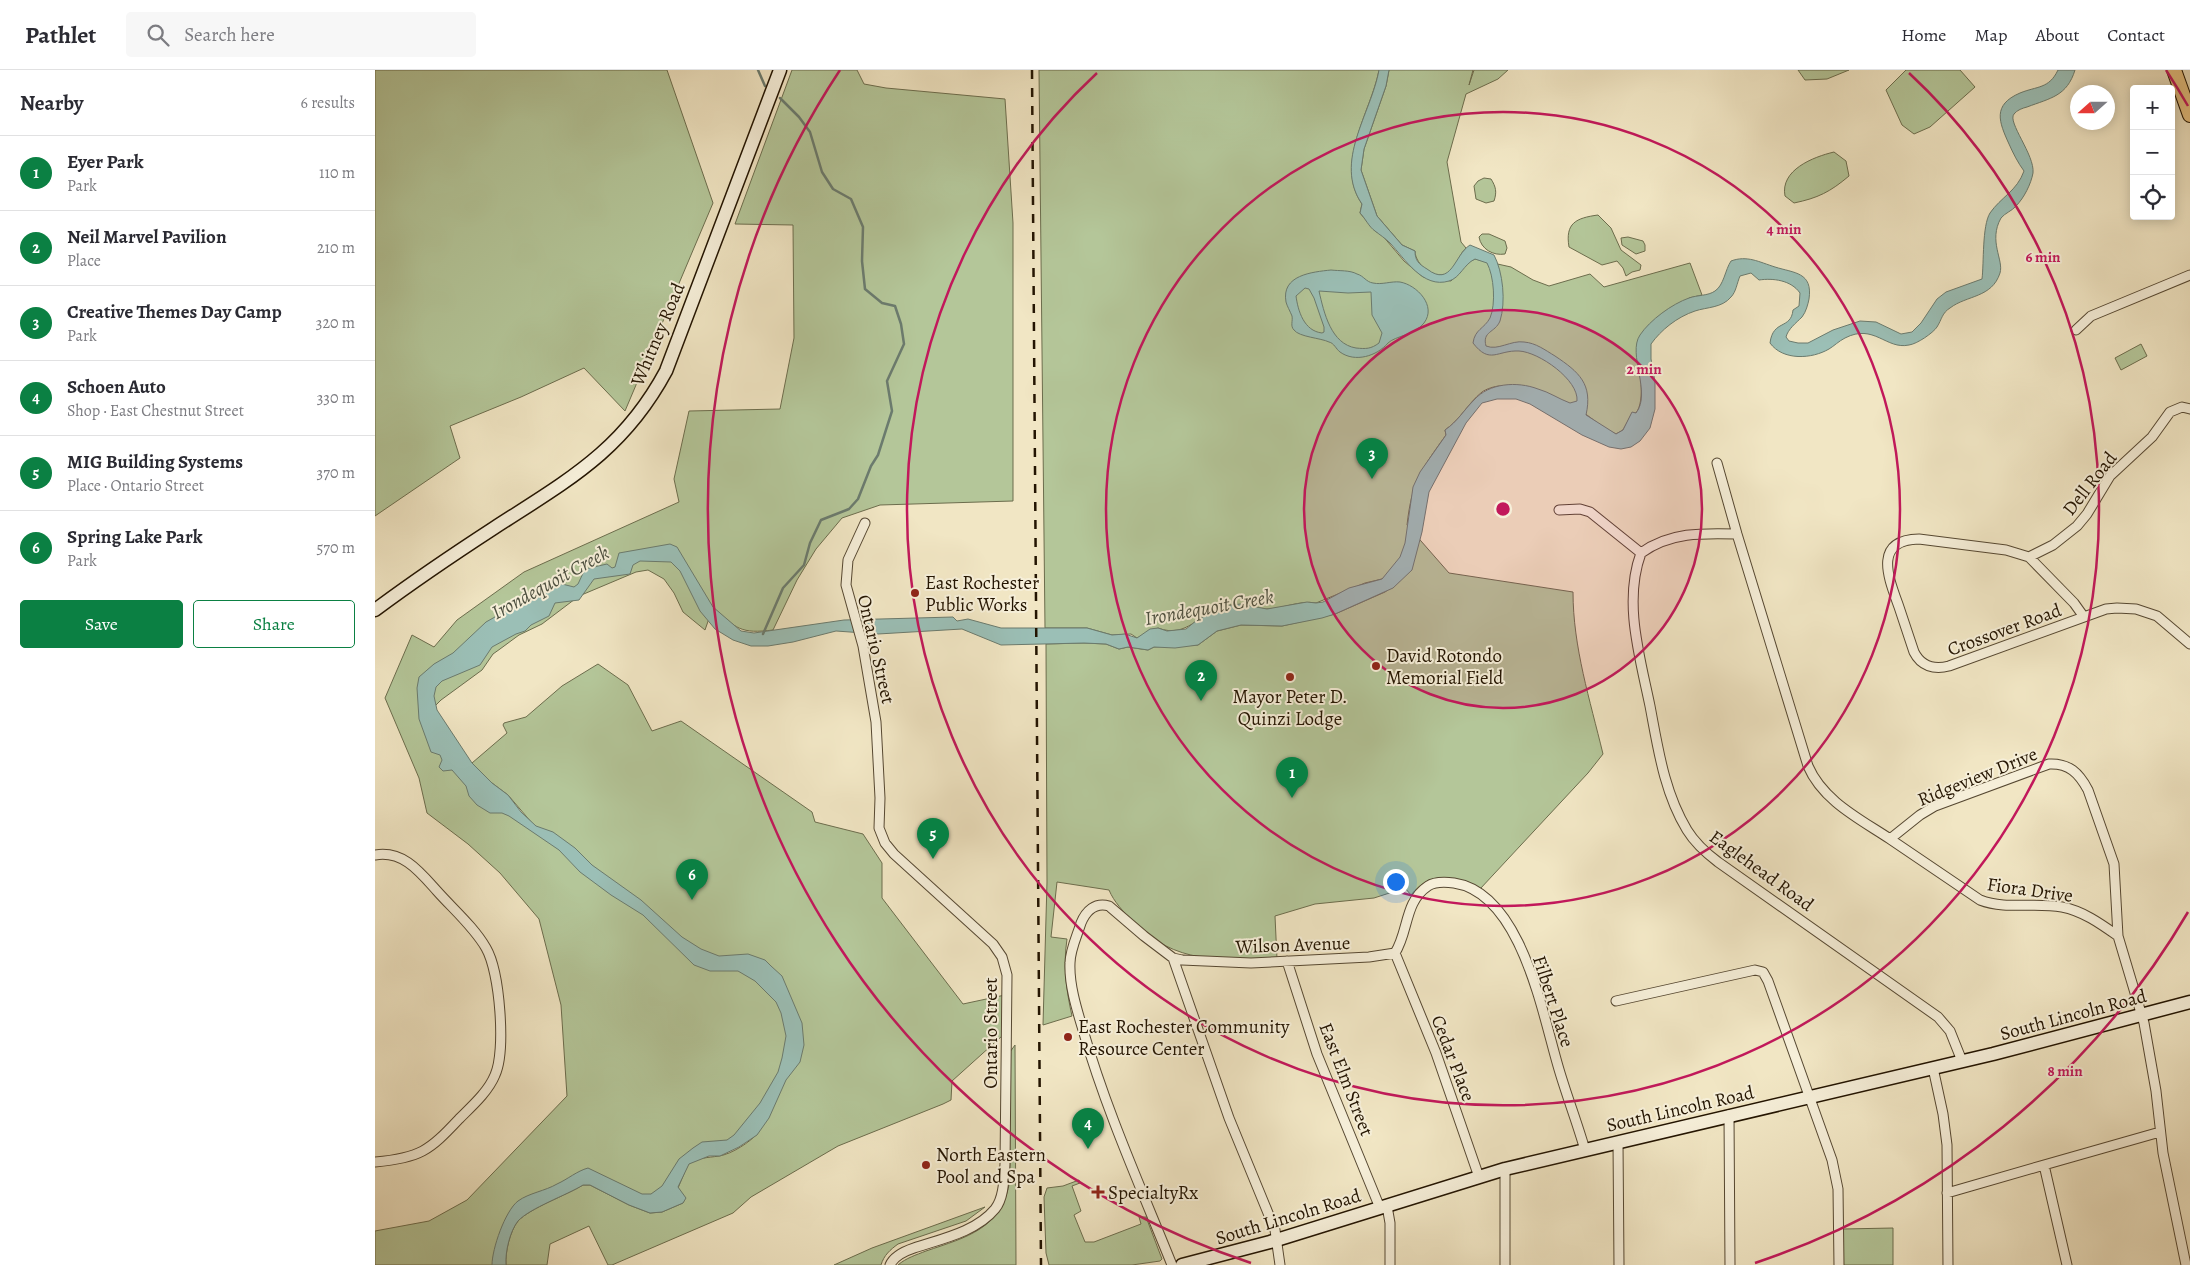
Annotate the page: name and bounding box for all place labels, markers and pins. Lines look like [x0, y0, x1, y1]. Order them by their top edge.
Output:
pin: 3 [1356, 438, 1388, 479]
centre of rings [1494, 500, 1512, 518]
place label: East Rochester Public Works [925, 570, 1039, 618]
marker: East Rochester Public Works [909, 587, 921, 599]
place label: David Rotondo Memorial Field [1386, 643, 1504, 691]
pin: 2 [1185, 660, 1217, 701]
marker: David Rotondo Memorial Field [1370, 660, 1382, 672]
marker: Mayor Peter D. Quinzi Lodge [1284, 671, 1296, 683]
place label: Mayor Peter D. Quinzi Lodge [1232, 684, 1348, 732]
pin: 1 [1276, 757, 1308, 798]
pin: 5 [917, 818, 949, 859]
pin: 6 [676, 859, 708, 900]
place label: East Rochester Community Resource Center [1078, 1014, 1290, 1062]
marker: East Rochester Community Resource Center [1062, 1031, 1074, 1043]
pin: 4 [1072, 1108, 1104, 1149]
place label: North Eastern Pool and Spa [936, 1142, 1046, 1190]
marker: North Eastern Pool and Spa [920, 1159, 932, 1171]
place label: SpecialtyRx [1108, 1180, 1198, 1206]
marker: SpecialtyRx [1092, 1186, 1104, 1198]

